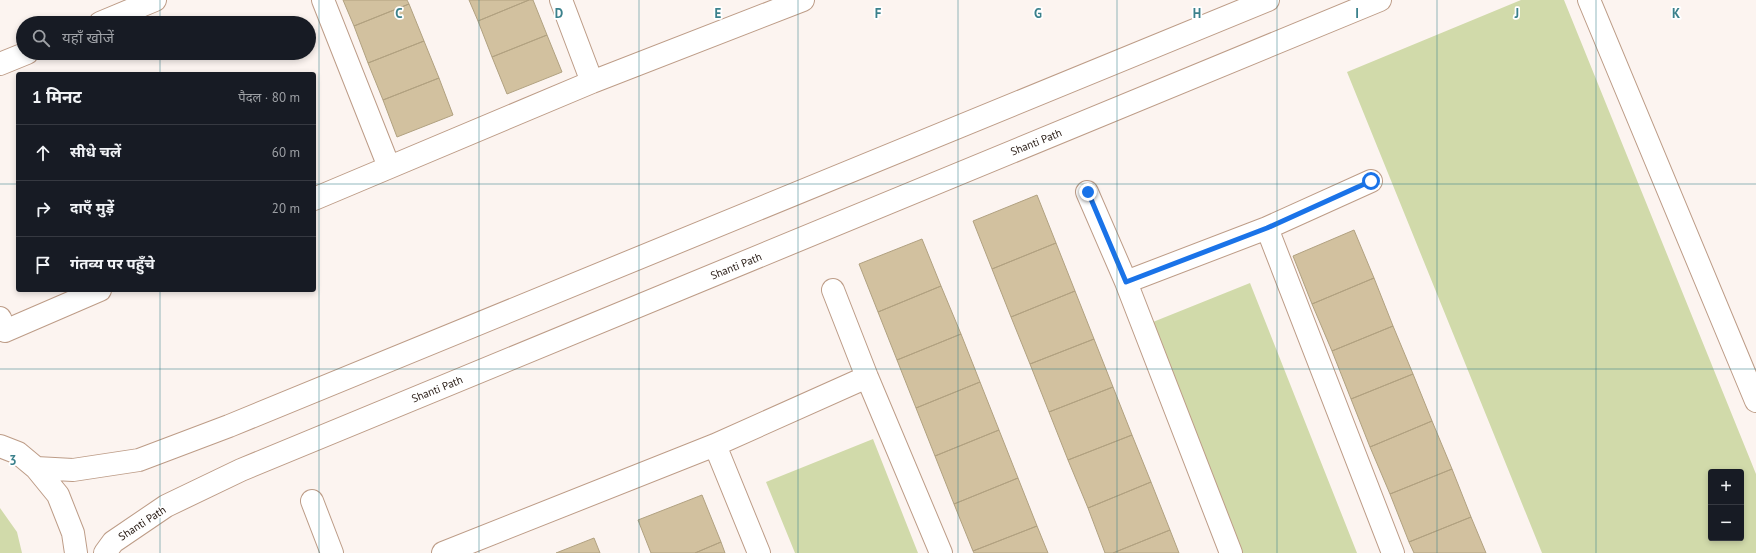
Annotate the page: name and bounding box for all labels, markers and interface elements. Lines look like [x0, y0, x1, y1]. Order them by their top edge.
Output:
text: C [395, 5, 403, 22]
text: D [555, 5, 563, 22]
text: E [715, 5, 722, 22]
text: F [875, 5, 882, 22]
text: G [1034, 5, 1042, 22]
text: H [1193, 5, 1201, 22]
text: I [1355, 5, 1359, 22]
text: J [1514, 5, 1519, 22]
text: K [1672, 5, 1680, 22]
search box [16, 16, 316, 60]
icon: search [30, 27, 52, 49]
text: यहाँ खोजें [62, 28, 114, 47]
text: 1 मिनट [32, 86, 82, 108]
text: पैदल · 80 m [238, 89, 300, 106]
street label: Shanti Path [1008, 125, 1064, 159]
icon: ahead [32, 142, 54, 164]
text: सीधे चलें [70, 142, 121, 161]
text: 60 m [272, 144, 300, 161]
route start [1362, 172, 1380, 190]
route end [1079, 183, 1097, 201]
icon: right [32, 198, 54, 220]
text: दाएँ मुड़ें [70, 198, 114, 217]
text: 20 m [272, 200, 300, 217]
street label: Shanti Path [708, 249, 764, 283]
icon: arrive [32, 254, 54, 276]
text: गंतव्य पर पहुँचे [70, 254, 155, 273]
street label: Shanti Path [409, 372, 465, 406]
text: 3 [9, 452, 17, 469]
map controls [1708, 469, 1744, 541]
button: + [1708, 469, 1744, 505]
street label: Shanti Path [116, 502, 168, 544]
button: − [1708, 505, 1744, 541]

